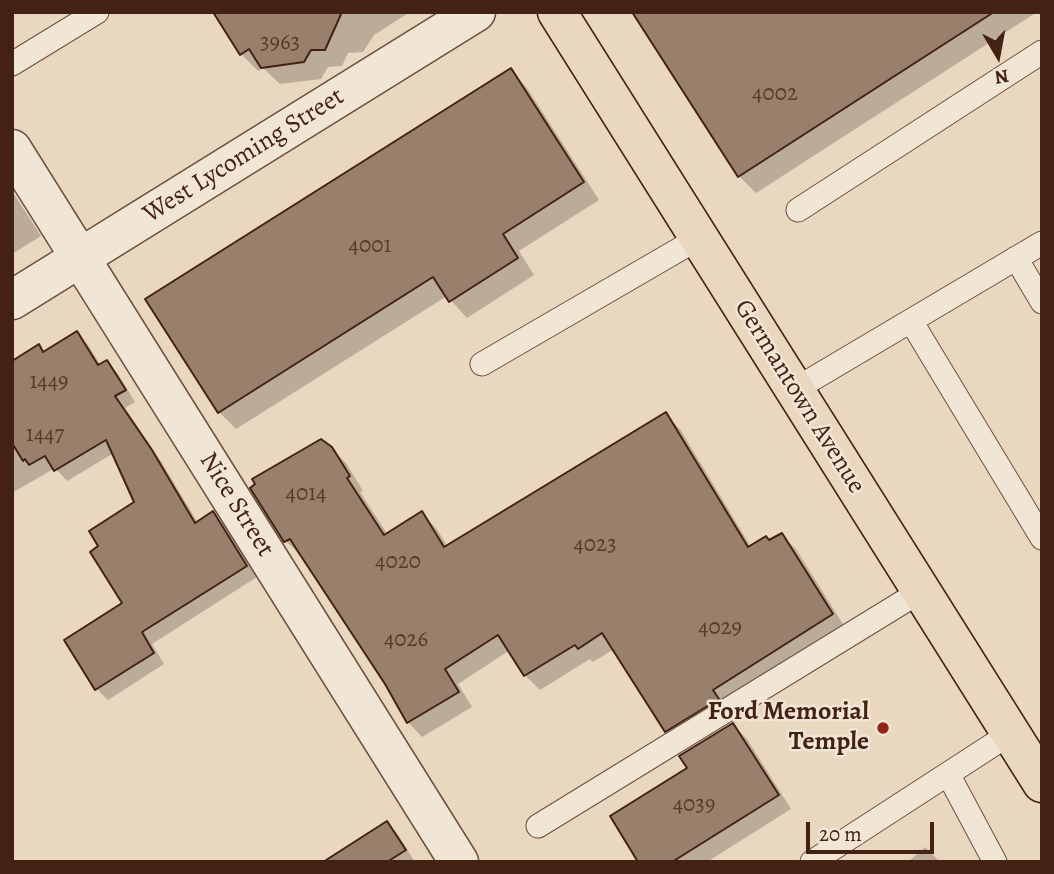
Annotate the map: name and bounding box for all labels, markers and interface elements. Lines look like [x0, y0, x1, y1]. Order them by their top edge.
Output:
north arrow [963, 21, 1033, 91]
house number: 3963 [260, 29, 300, 57]
text: N [993, 63, 1011, 91]
house number: 4002 [752, 80, 798, 108]
street label: West Lycoming Street [138, 82, 350, 230]
house number: 4001 [349, 232, 391, 260]
street label: Germantown Avenue [727, 294, 871, 500]
house number: 1449 [29, 368, 69, 396]
house number: 1447 [26, 421, 64, 449]
street label: Nice Street [192, 447, 280, 563]
house number: 4014 [286, 480, 326, 508]
house number: 4023 [573, 531, 617, 559]
house number: 4020 [375, 548, 421, 576]
house number: 4029 [698, 614, 742, 642]
house number: 4026 [384, 626, 428, 654]
place label: Ford Memorial Temple [708, 697, 869, 758]
marker: Ford Memorial Temple [875, 720, 891, 736]
house number: 4039 [673, 791, 715, 819]
scale bar [809, 808, 937, 852]
text: 20 m [819, 820, 862, 848]

